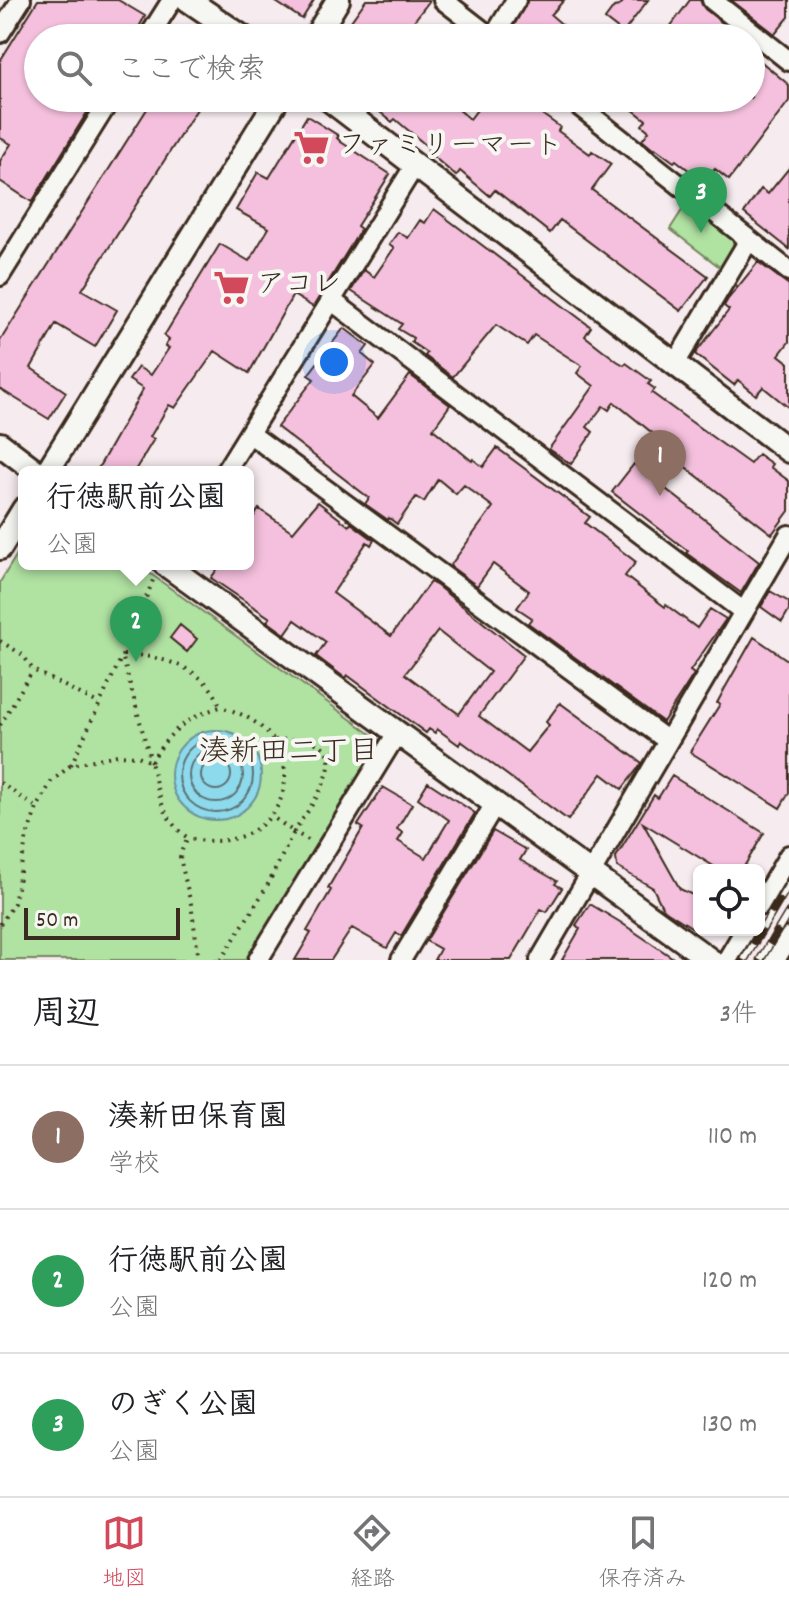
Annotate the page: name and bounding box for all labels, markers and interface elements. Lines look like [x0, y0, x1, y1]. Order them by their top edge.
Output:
search box [24, 24, 765, 112]
icon: search [52, 46, 96, 90]
text: ここで検索 [116, 51, 266, 94]
place label: ファミリーマート [338, 128, 563, 168]
supermarket icon: ファミリーマート [293, 129, 331, 167]
pin: 3 [675, 167, 727, 233]
place label: アコレ [257, 267, 341, 307]
supermarket icon: アコレ [212, 268, 250, 306]
your location [314, 342, 354, 382]
pin: 1 [634, 430, 686, 496]
popup [18, 466, 254, 570]
text: 行徳駅前公園 [46, 479, 226, 522]
text: 公園 [46, 528, 98, 565]
pin: 2 [110, 596, 162, 662]
district label: 湊新田二丁目 [199, 733, 379, 776]
map controls [693, 864, 765, 936]
button: locate [693, 864, 765, 936]
scale bar [24, 904, 180, 940]
text: 50 m [36, 906, 78, 937]
text: 周辺 [32, 992, 100, 1041]
text: 3件 [719, 997, 757, 1034]
text: 湊新田保育園 [108, 1098, 288, 1141]
text: 1 [55, 1119, 61, 1156]
text: 110 m [708, 1119, 757, 1156]
text: 学校 [108, 1147, 160, 1184]
text: 行徳駅前公園 [108, 1242, 288, 1285]
text: 2 [52, 1263, 64, 1300]
text: 120 m [702, 1263, 757, 1300]
text: 公園 [108, 1291, 160, 1328]
text: のぎく公園 [108, 1386, 258, 1429]
text: 3 [52, 1407, 64, 1444]
text: 130 m [702, 1407, 757, 1444]
text: 公園 [108, 1435, 160, 1472]
tab: 地図 [102, 1511, 146, 1596]
tab: 経路 [350, 1511, 395, 1596]
tab: 保存済み [599, 1511, 687, 1596]

